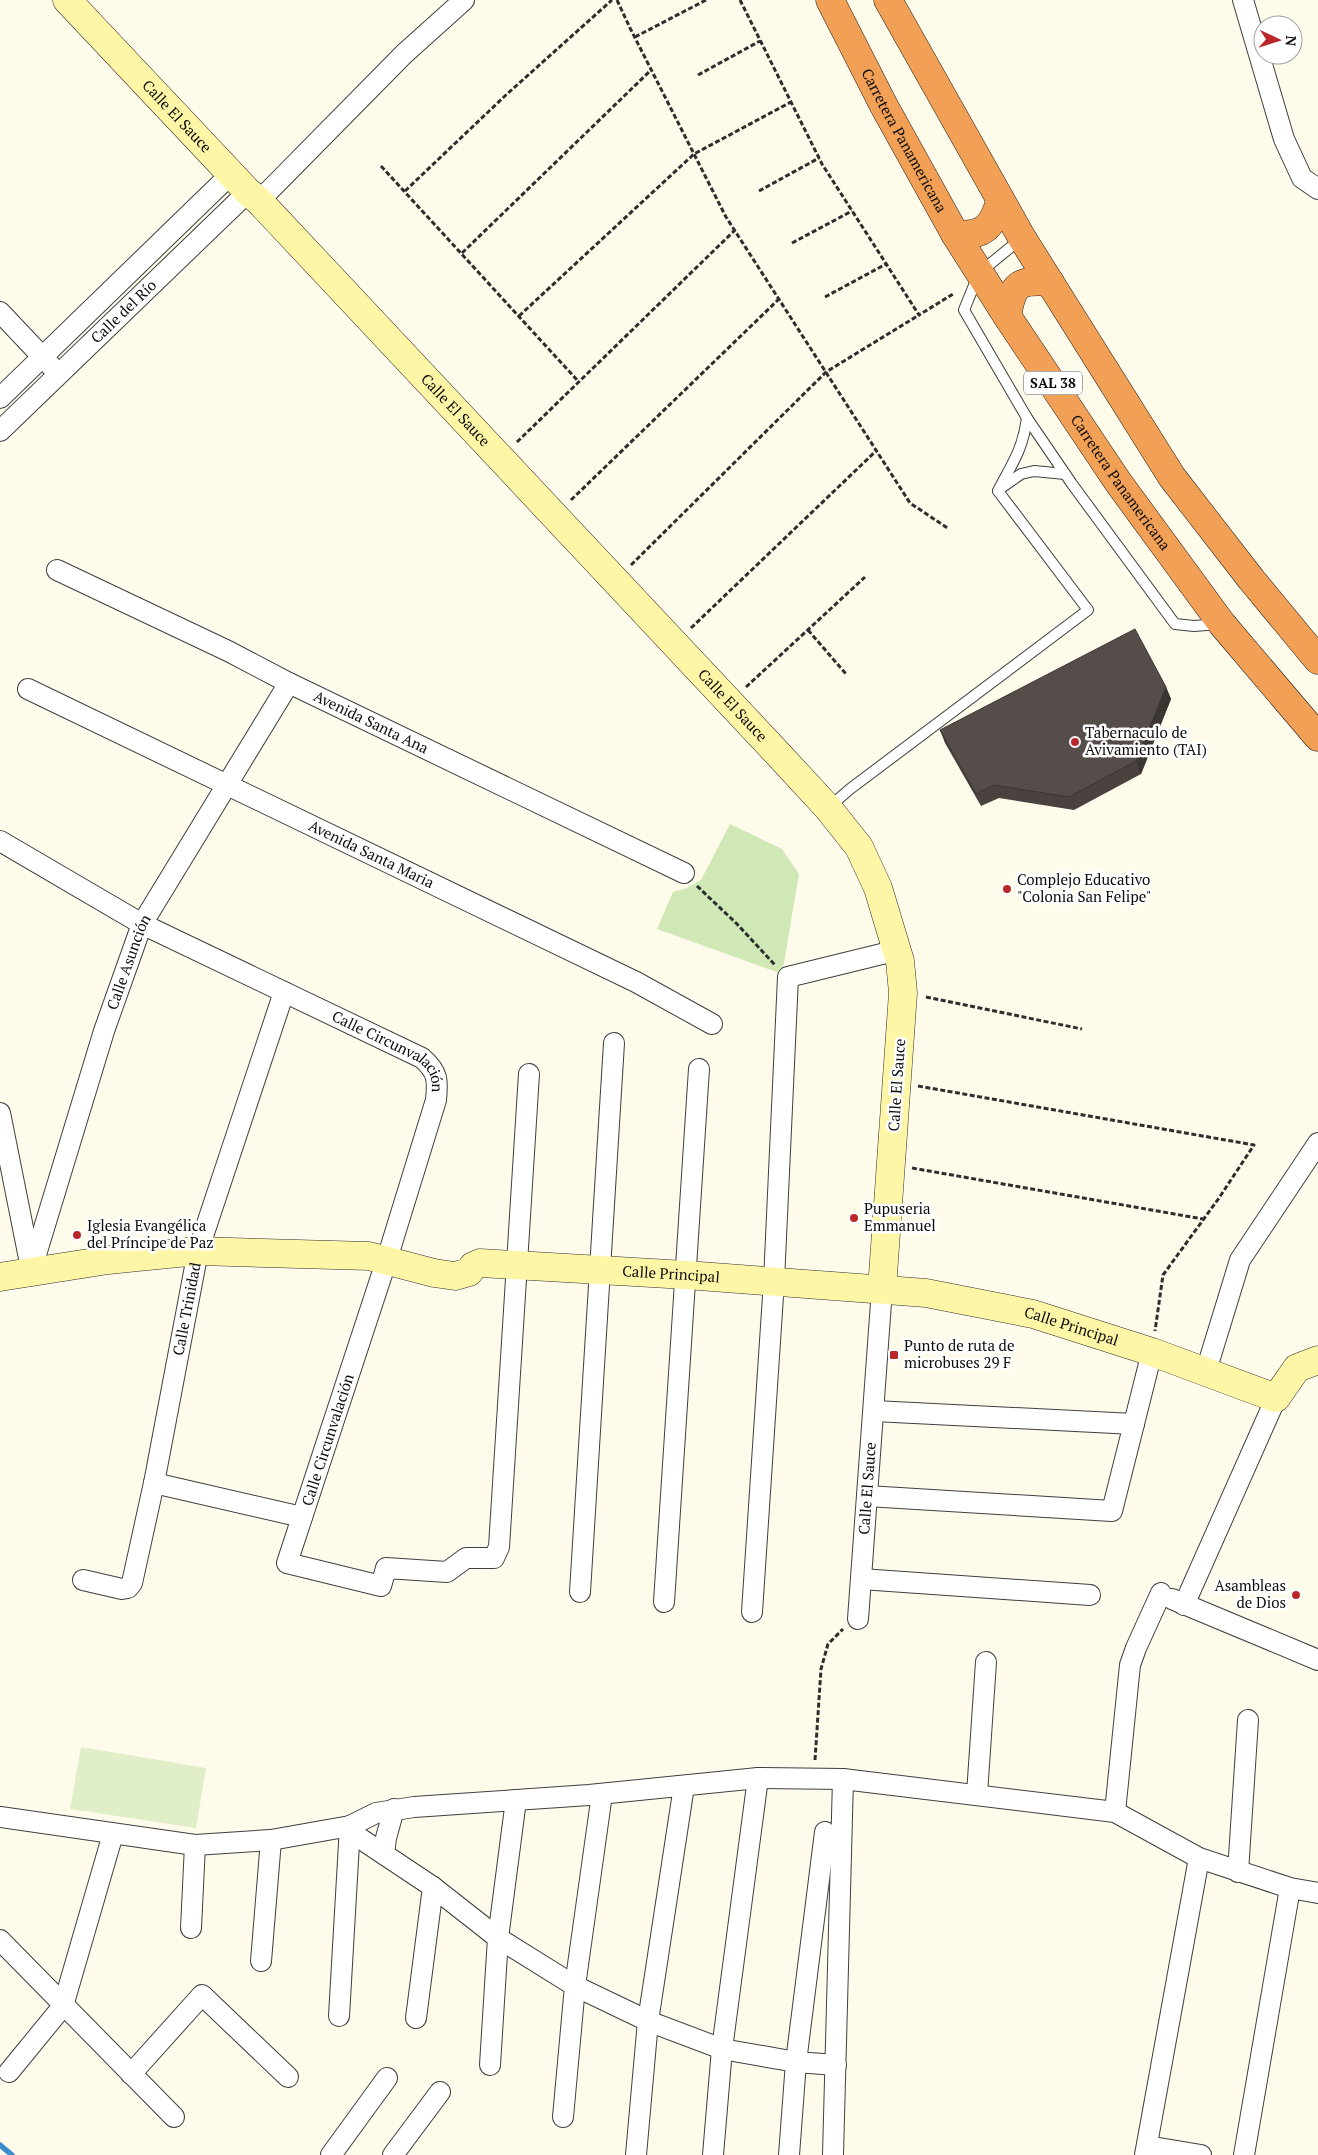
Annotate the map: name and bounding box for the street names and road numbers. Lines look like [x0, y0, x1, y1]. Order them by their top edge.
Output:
street label: Carretera Panamericana [858, 65, 952, 216]
street label: Calle El Sauce [138, 75, 217, 156]
street label: Calle del Río [86, 275, 160, 347]
street label: Calle El Sauce [417, 369, 495, 450]
road number: SAL 38 [1024, 372, 1082, 394]
street label: Carretera Panamericana [1067, 410, 1176, 554]
street label: Calle El Sauce [694, 664, 772, 746]
street label: Avenida Santa Ana [311, 685, 432, 758]
street label: Avenida Santa Maria [306, 815, 438, 892]
street label: Calle Asunción [101, 910, 155, 1012]
street label: Calle Circunvalación [329, 1005, 448, 1092]
street label: Calle El Sauce [883, 1038, 909, 1132]
street label: Calle Principal [622, 1260, 721, 1287]
street label: Calle Trinidad [167, 1261, 205, 1357]
street label: Calle Principal [1023, 1302, 1121, 1350]
street label: Calle Circunvalación [296, 1371, 358, 1508]
street label: Calle El Sauce [853, 1441, 880, 1535]

